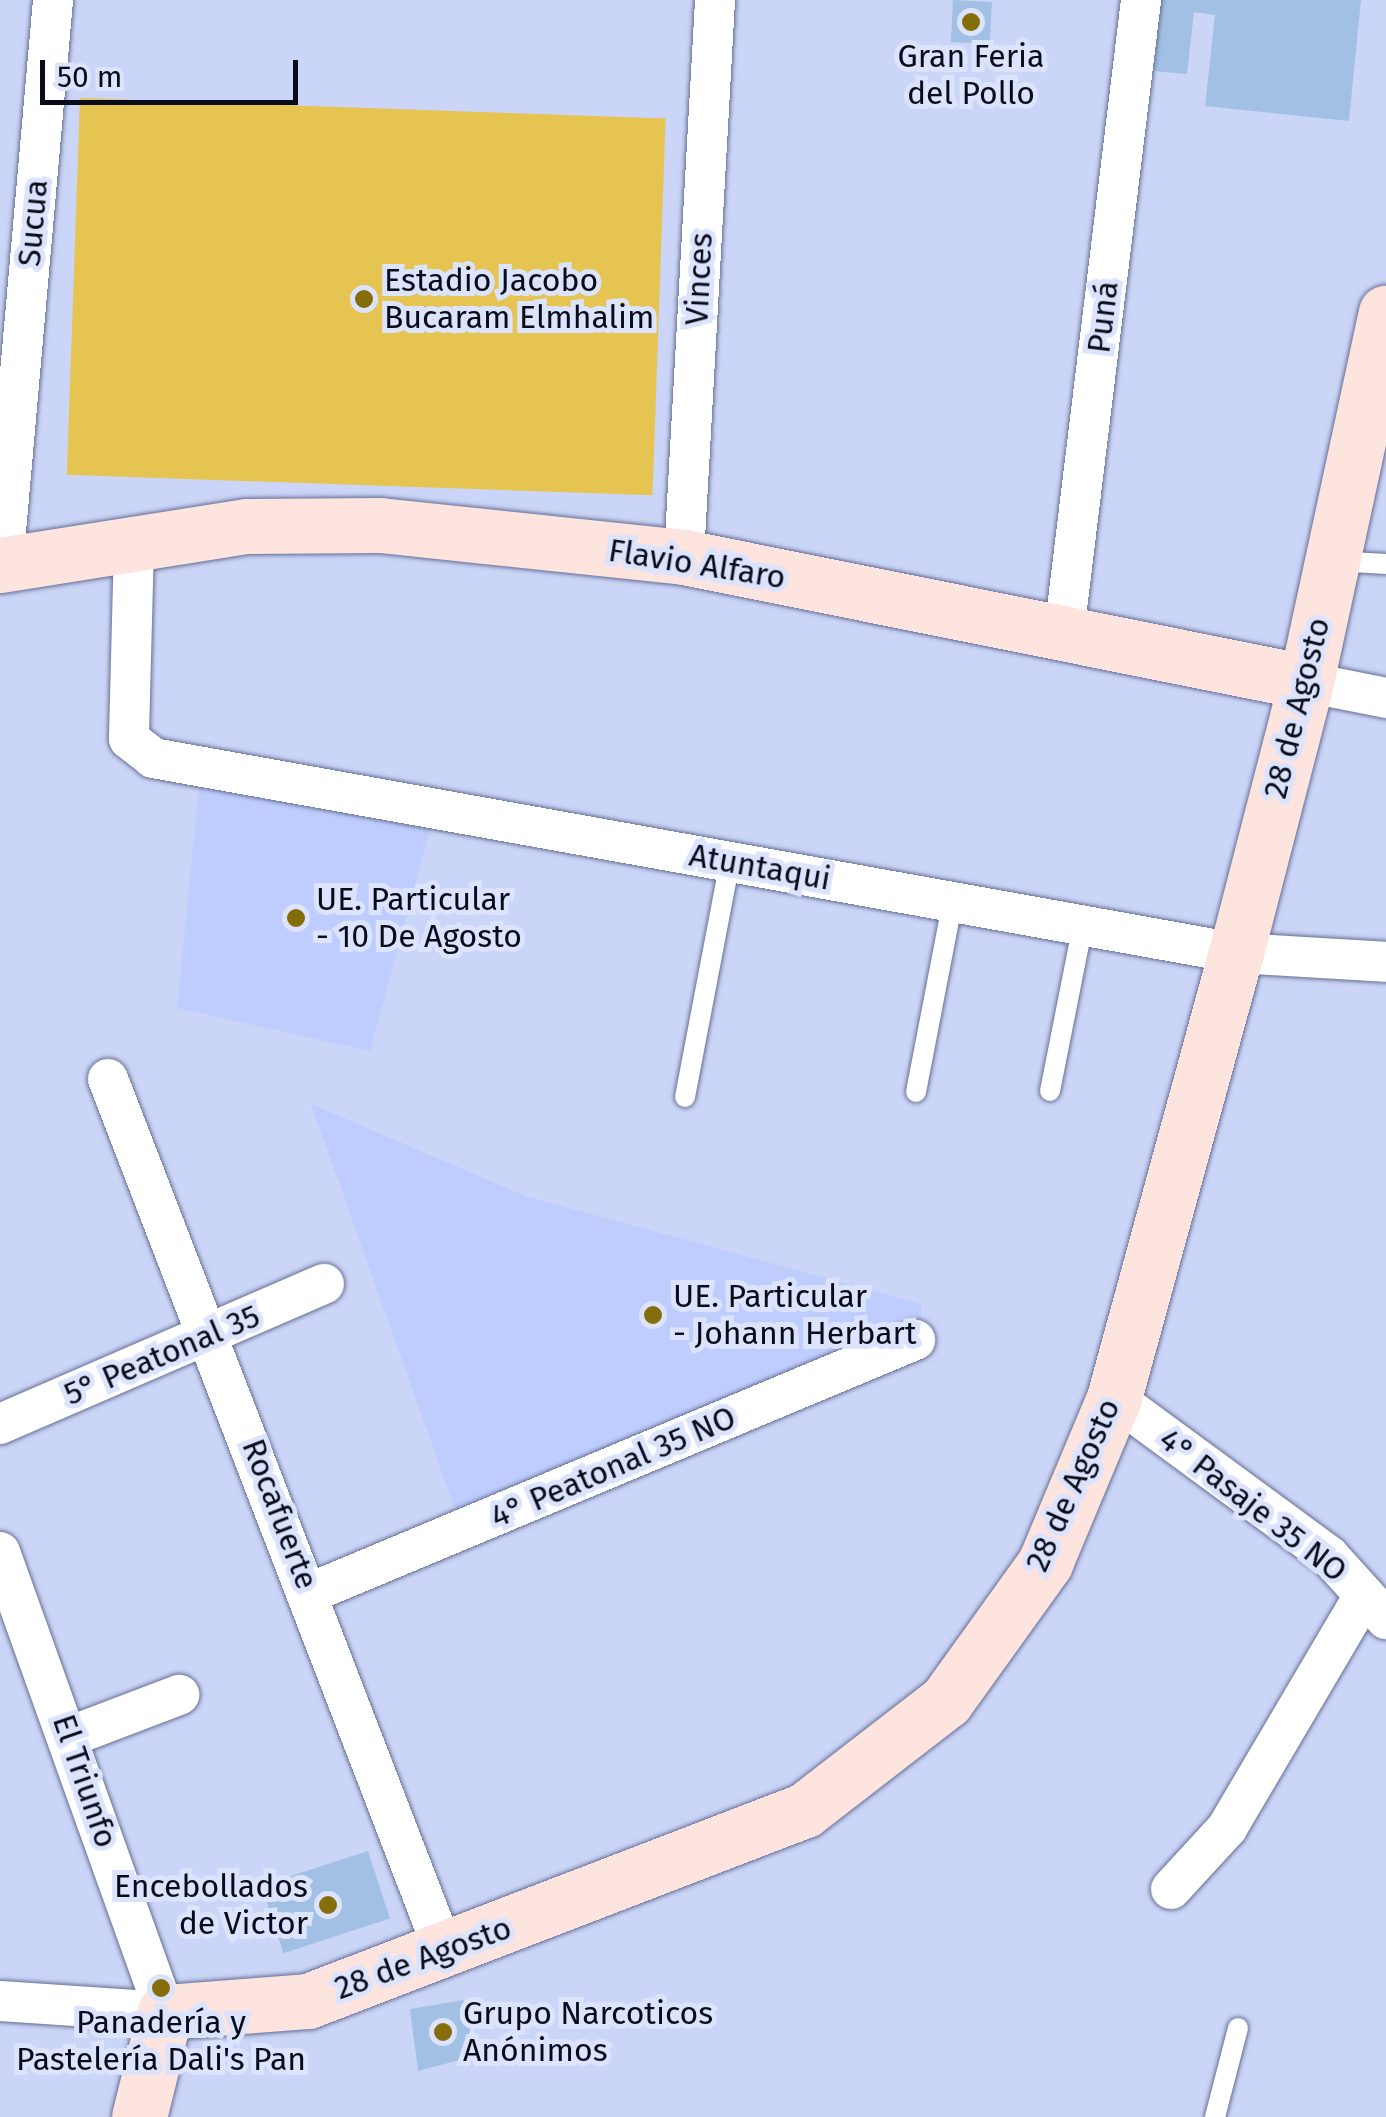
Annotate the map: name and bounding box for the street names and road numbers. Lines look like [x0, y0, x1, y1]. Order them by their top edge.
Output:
street label: Sucua [10, 178, 56, 268]
street label: Vinces [677, 232, 721, 326]
street label: Puná [1080, 279, 1126, 355]
street label: Flavio Alfaro [606, 531, 788, 597]
street label: 28 de Agosto [1256, 614, 1338, 802]
street label: Atuntaqui [686, 836, 834, 898]
street label: 5° Peatonal 35 [59, 1297, 265, 1413]
street label: 28 de Agosto [1018, 1393, 1128, 1577]
street label: 4° Peatonal 35 NO [485, 1398, 741, 1536]
street label: 4° Pasaje 35 NO [1152, 1420, 1354, 1590]
street label: Rocafuerte [234, 1434, 326, 1594]
street label: El Triunfo [44, 1709, 126, 1853]
street label: 28 de Agosto [330, 1908, 516, 2008]

